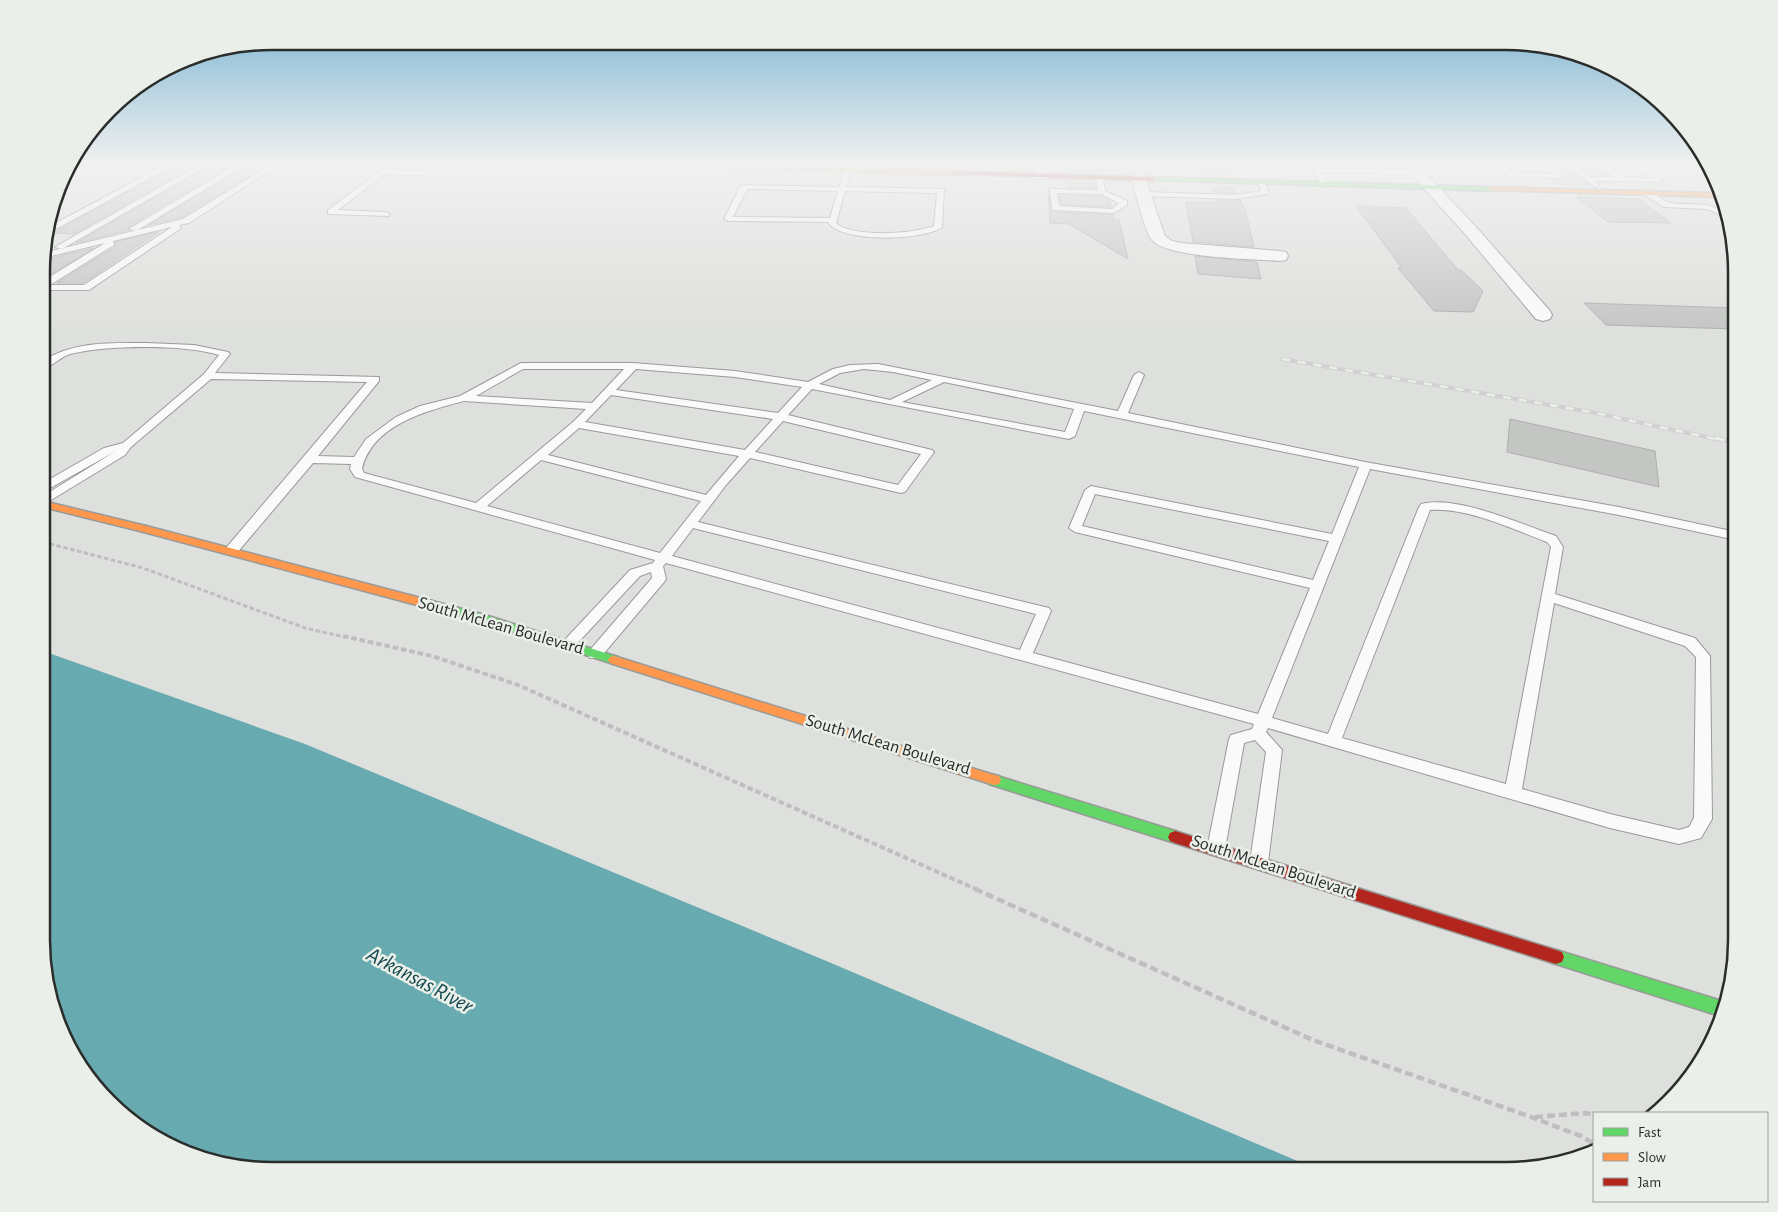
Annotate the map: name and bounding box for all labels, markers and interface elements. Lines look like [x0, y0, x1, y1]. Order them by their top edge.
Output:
street label: South McLean Boulevard [416, 594, 586, 658]
street label: South McLean Boulevard [804, 711, 972, 779]
street label: South McLean Boulevard [1190, 832, 1358, 902]
water label: Arkansas River [363, 942, 477, 1017]
legend [1593, 1112, 1768, 1202]
text: Fast [1638, 1125, 1662, 1140]
text: Slow [1638, 1150, 1666, 1165]
text: Jam [1638, 1175, 1661, 1190]

